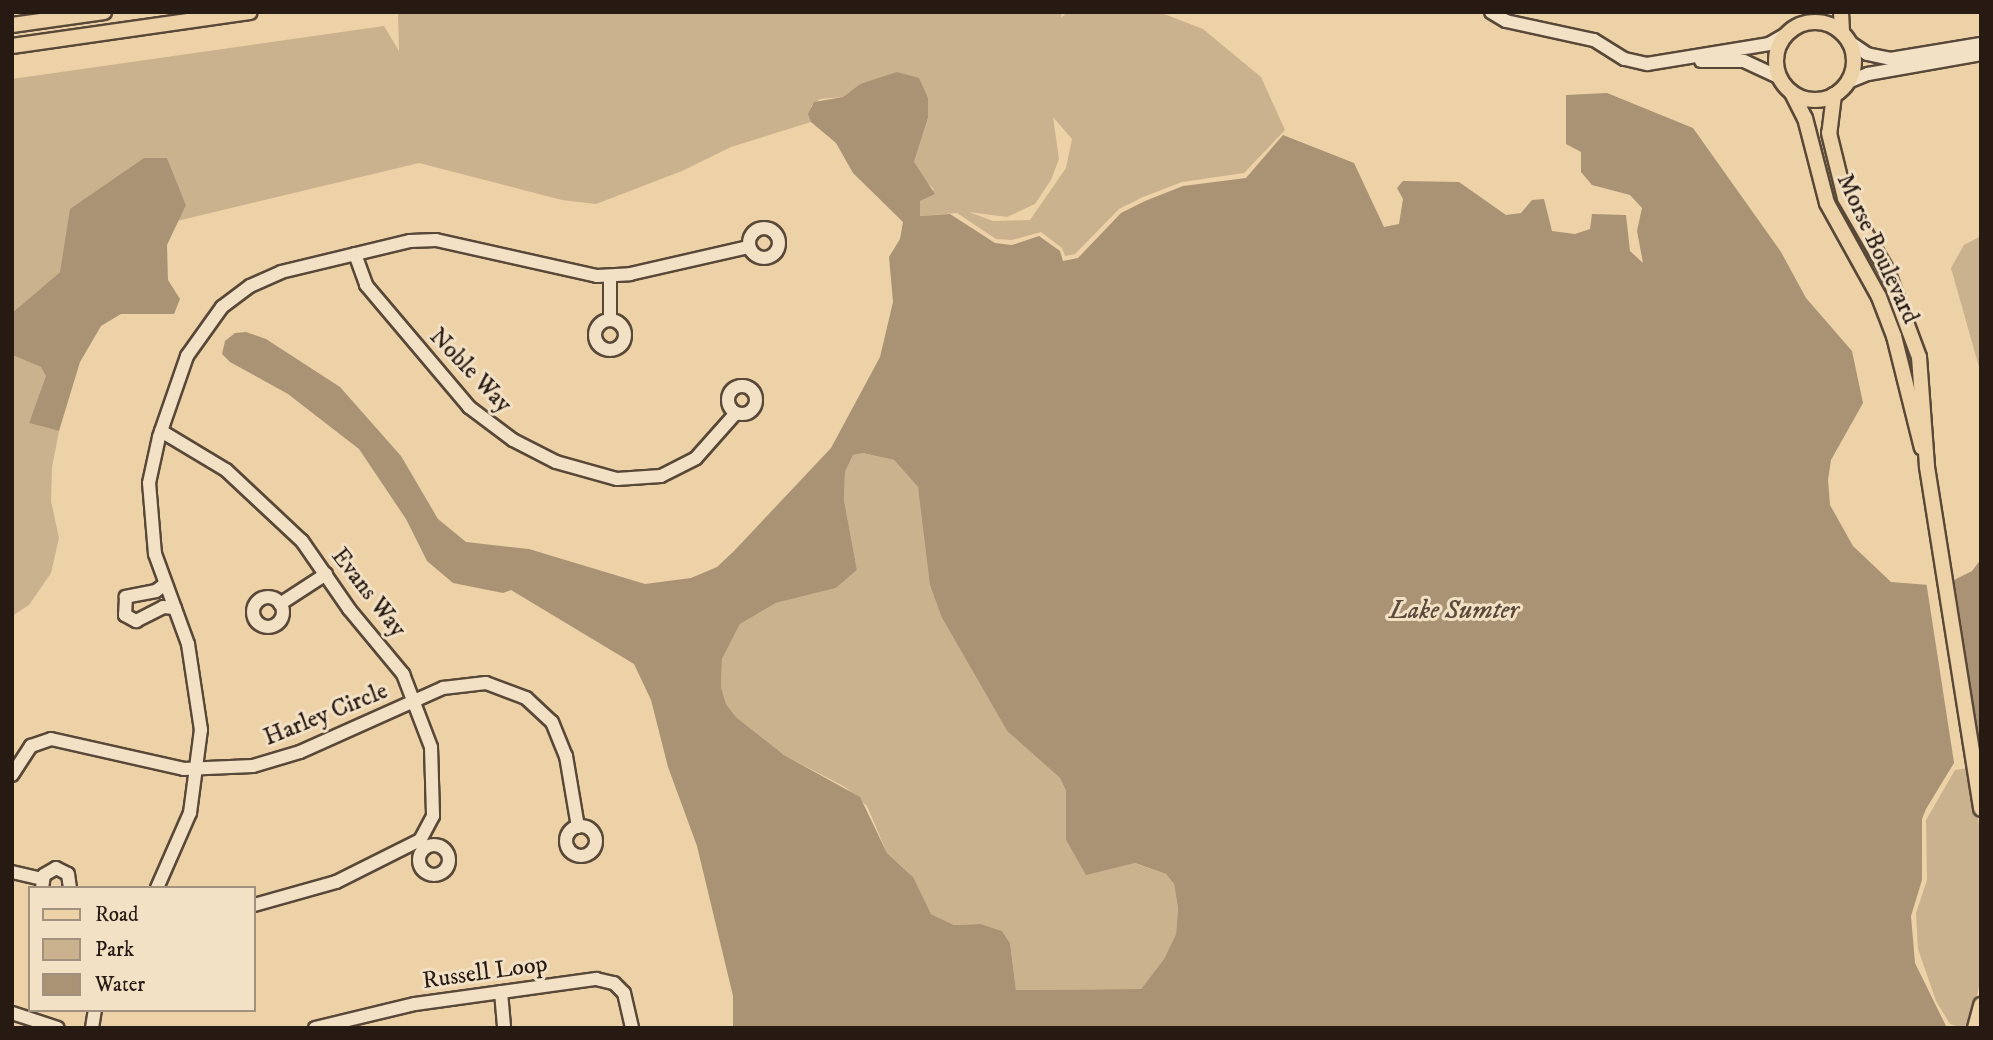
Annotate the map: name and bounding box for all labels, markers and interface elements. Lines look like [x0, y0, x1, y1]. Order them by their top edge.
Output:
street label: Morse Boulevard [1830, 169, 1924, 329]
street label: Noble Way [423, 323, 517, 419]
street label: Evans Way [324, 543, 412, 643]
water label: Lake Sumter [1389, 595, 1519, 627]
street label: Harley Circle [260, 677, 392, 753]
legend [28, 886, 256, 1012]
text: Road [95, 902, 139, 928]
text: Park [95, 937, 134, 963]
street label: Russell Loop [421, 950, 549, 996]
text: Water [95, 972, 145, 998]

